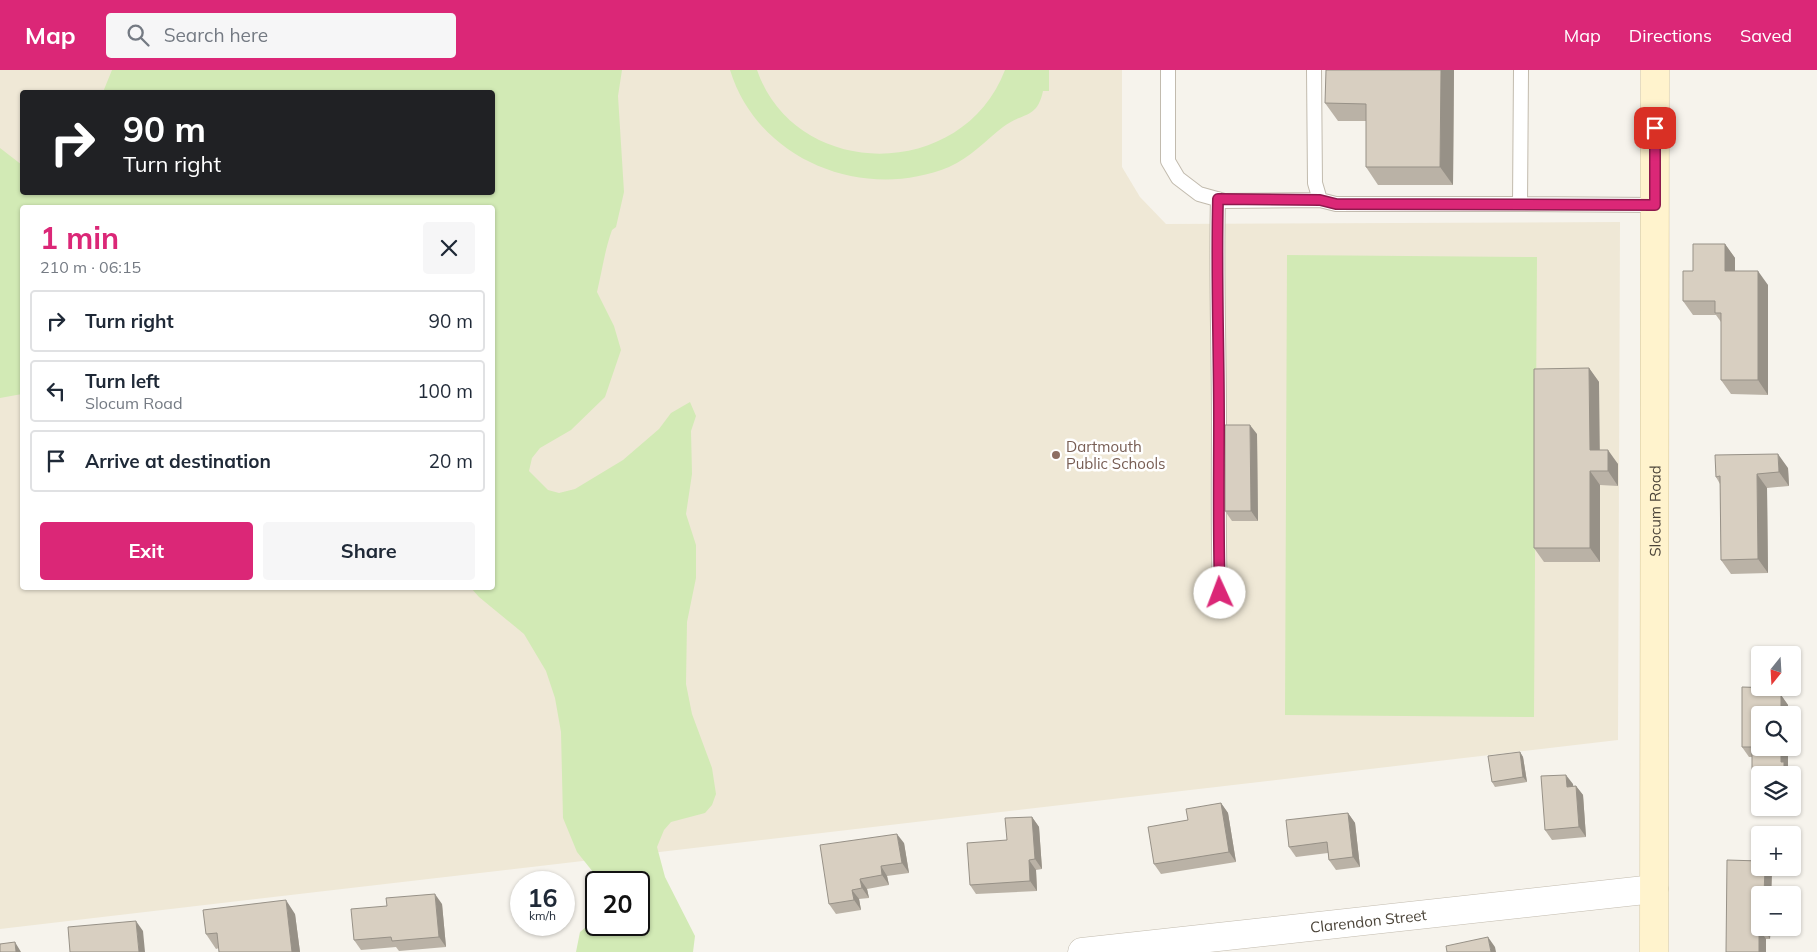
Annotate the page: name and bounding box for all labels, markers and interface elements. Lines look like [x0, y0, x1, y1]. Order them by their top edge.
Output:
search box [106, 13, 456, 58]
text: Map [25, 20, 76, 50]
icon: search [124, 21, 152, 49]
text: Search here [164, 23, 268, 47]
text: Map [1564, 24, 1601, 47]
text: Directions [1629, 24, 1712, 47]
text: Saved [1740, 24, 1792, 47]
text: 90 m [123, 107, 206, 151]
pin [1634, 107, 1676, 149]
icon: right [40, 110, 105, 175]
icon: arrive [1641, 114, 1669, 142]
text: Turn right [123, 150, 221, 178]
text: 1 min [40, 219, 119, 257]
button: close [423, 222, 475, 274]
text: 210 m · 06:15 [40, 257, 141, 277]
icon: right [42, 307, 70, 335]
text: Turn right [85, 309, 174, 333]
text: 90 m [429, 309, 473, 333]
text: Turn left [85, 369, 160, 393]
icon: left [42, 377, 70, 405]
text: 100 m [417, 379, 473, 403]
text: Slocum Road [85, 393, 183, 413]
place label: Dartmouth Public Schools [1066, 437, 1166, 473]
icon: arrive [42, 447, 70, 475]
text: Arrive at destination [85, 449, 271, 473]
text: 20 m [429, 449, 473, 473]
marker: Dartmouth Public Schools [1050, 449, 1062, 461]
street label: Slocum Road [1645, 465, 1664, 557]
button: Exit [40, 522, 253, 580]
button: Share [263, 522, 475, 580]
position arrow [1193, 566, 1245, 618]
north arrow [1751, 646, 1801, 696]
map controls [1751, 646, 1801, 936]
button: search [1751, 706, 1801, 756]
button: layers [1751, 766, 1801, 816]
button: + [1751, 826, 1801, 876]
speed limit sign: 20 [585, 871, 650, 936]
text: 16 [527, 882, 558, 913]
button: − [1751, 886, 1801, 936]
street label: Clarendon Street [1309, 905, 1427, 936]
text: km/h [529, 908, 556, 923]

